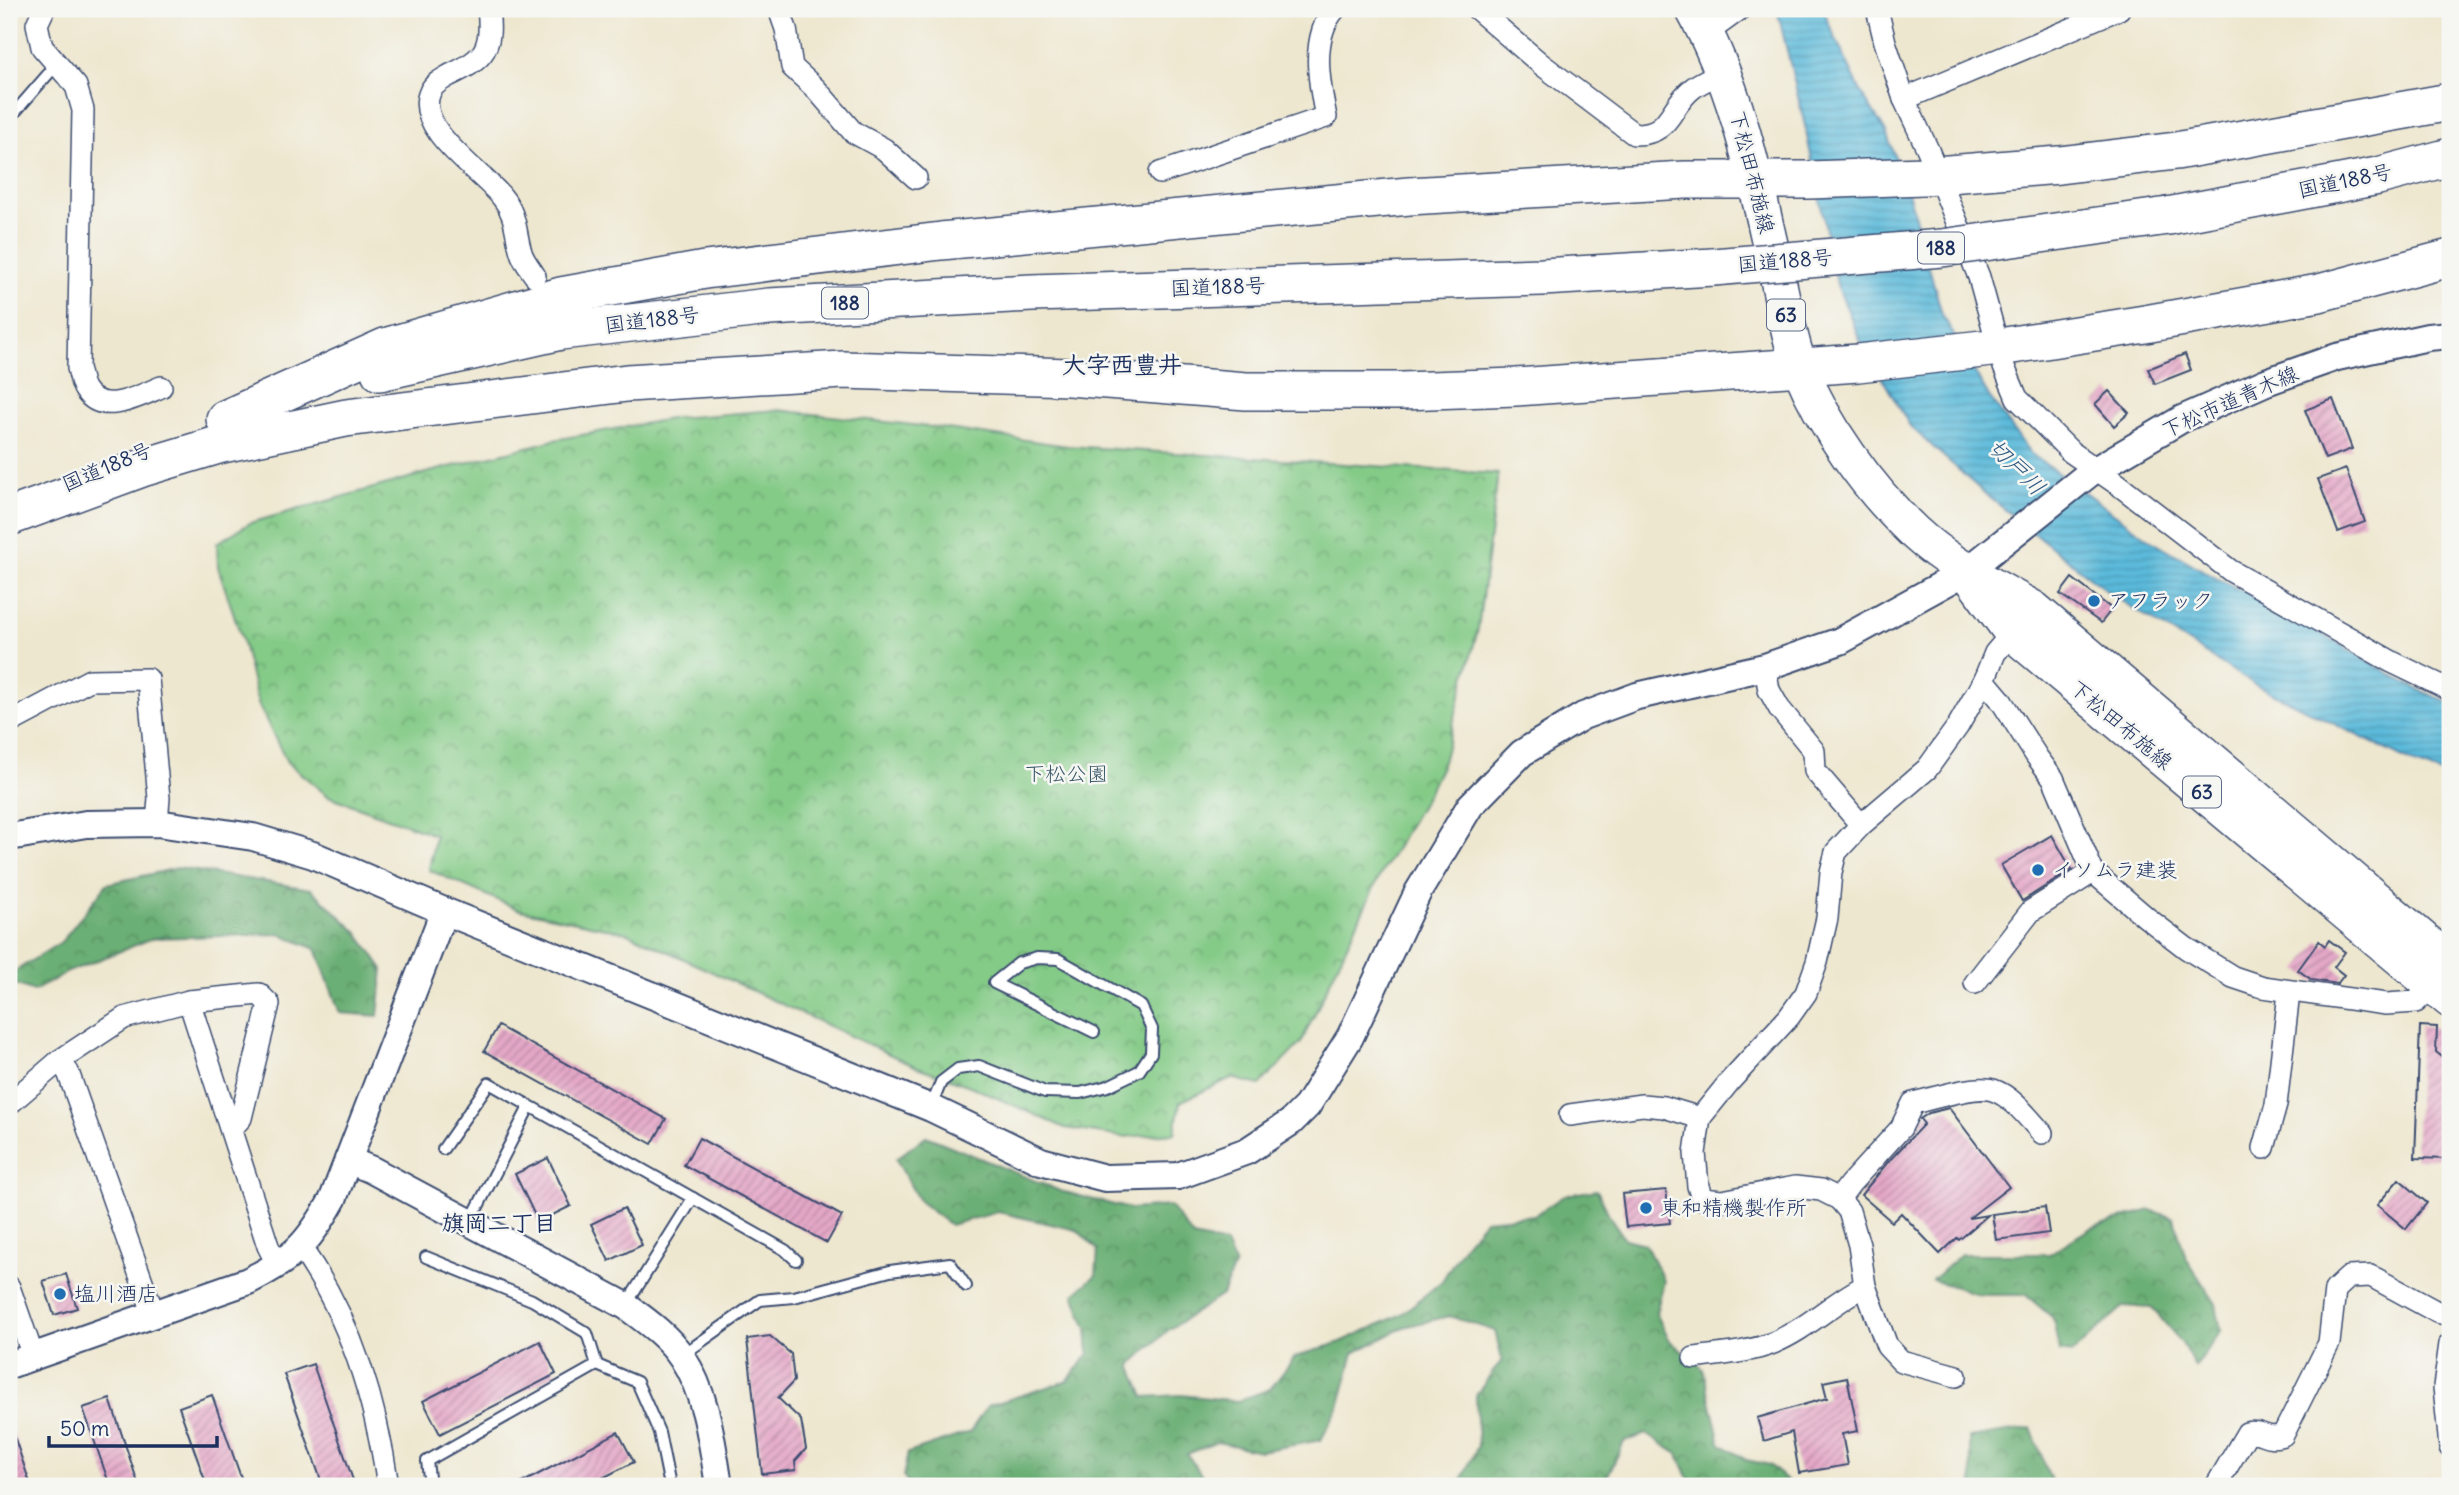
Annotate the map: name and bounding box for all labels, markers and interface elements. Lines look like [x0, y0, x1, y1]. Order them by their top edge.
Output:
street label: 下松田布施線 [1724, 107, 1781, 236]
street label: 国道188号 [2295, 157, 2394, 204]
road number: 188 [1918, 232, 1964, 264]
street label: 国道188号 [1736, 243, 1834, 278]
street label: 国道188号 [1170, 271, 1266, 302]
road number: 188 [822, 288, 868, 318]
street label: 国道188号 [603, 300, 701, 339]
road number: 63 [1767, 300, 1805, 330]
district label: 大字西豊井 [1062, 349, 1182, 379]
street label: 下松市道青木線 [2157, 359, 2302, 444]
water label: 切戸川 [1983, 432, 2052, 501]
street label: 国道188号 [58, 435, 156, 498]
place label: アフラック [2108, 587, 2213, 614]
marker: アフラック [2086, 593, 2102, 609]
street label: 下松田布施線 [2064, 674, 2178, 775]
park label: 下松公園 [1024, 760, 1108, 787]
road number: 63 [2183, 776, 2221, 807]
place label: イソムラ建装 [2052, 856, 2178, 883]
marker: イソムラ建装 [2030, 862, 2046, 878]
place label: 東和精機製作所 [1660, 1194, 1807, 1221]
marker: 東和精機製作所 [1638, 1200, 1654, 1216]
district label: 旗岡二丁目 [442, 1208, 557, 1237]
place label: 塩川酒店 [74, 1280, 158, 1307]
marker: 塩川酒店 [52, 1286, 68, 1302]
scale bar [49, 1404, 217, 1448]
text: 50 m [60, 1415, 109, 1442]

